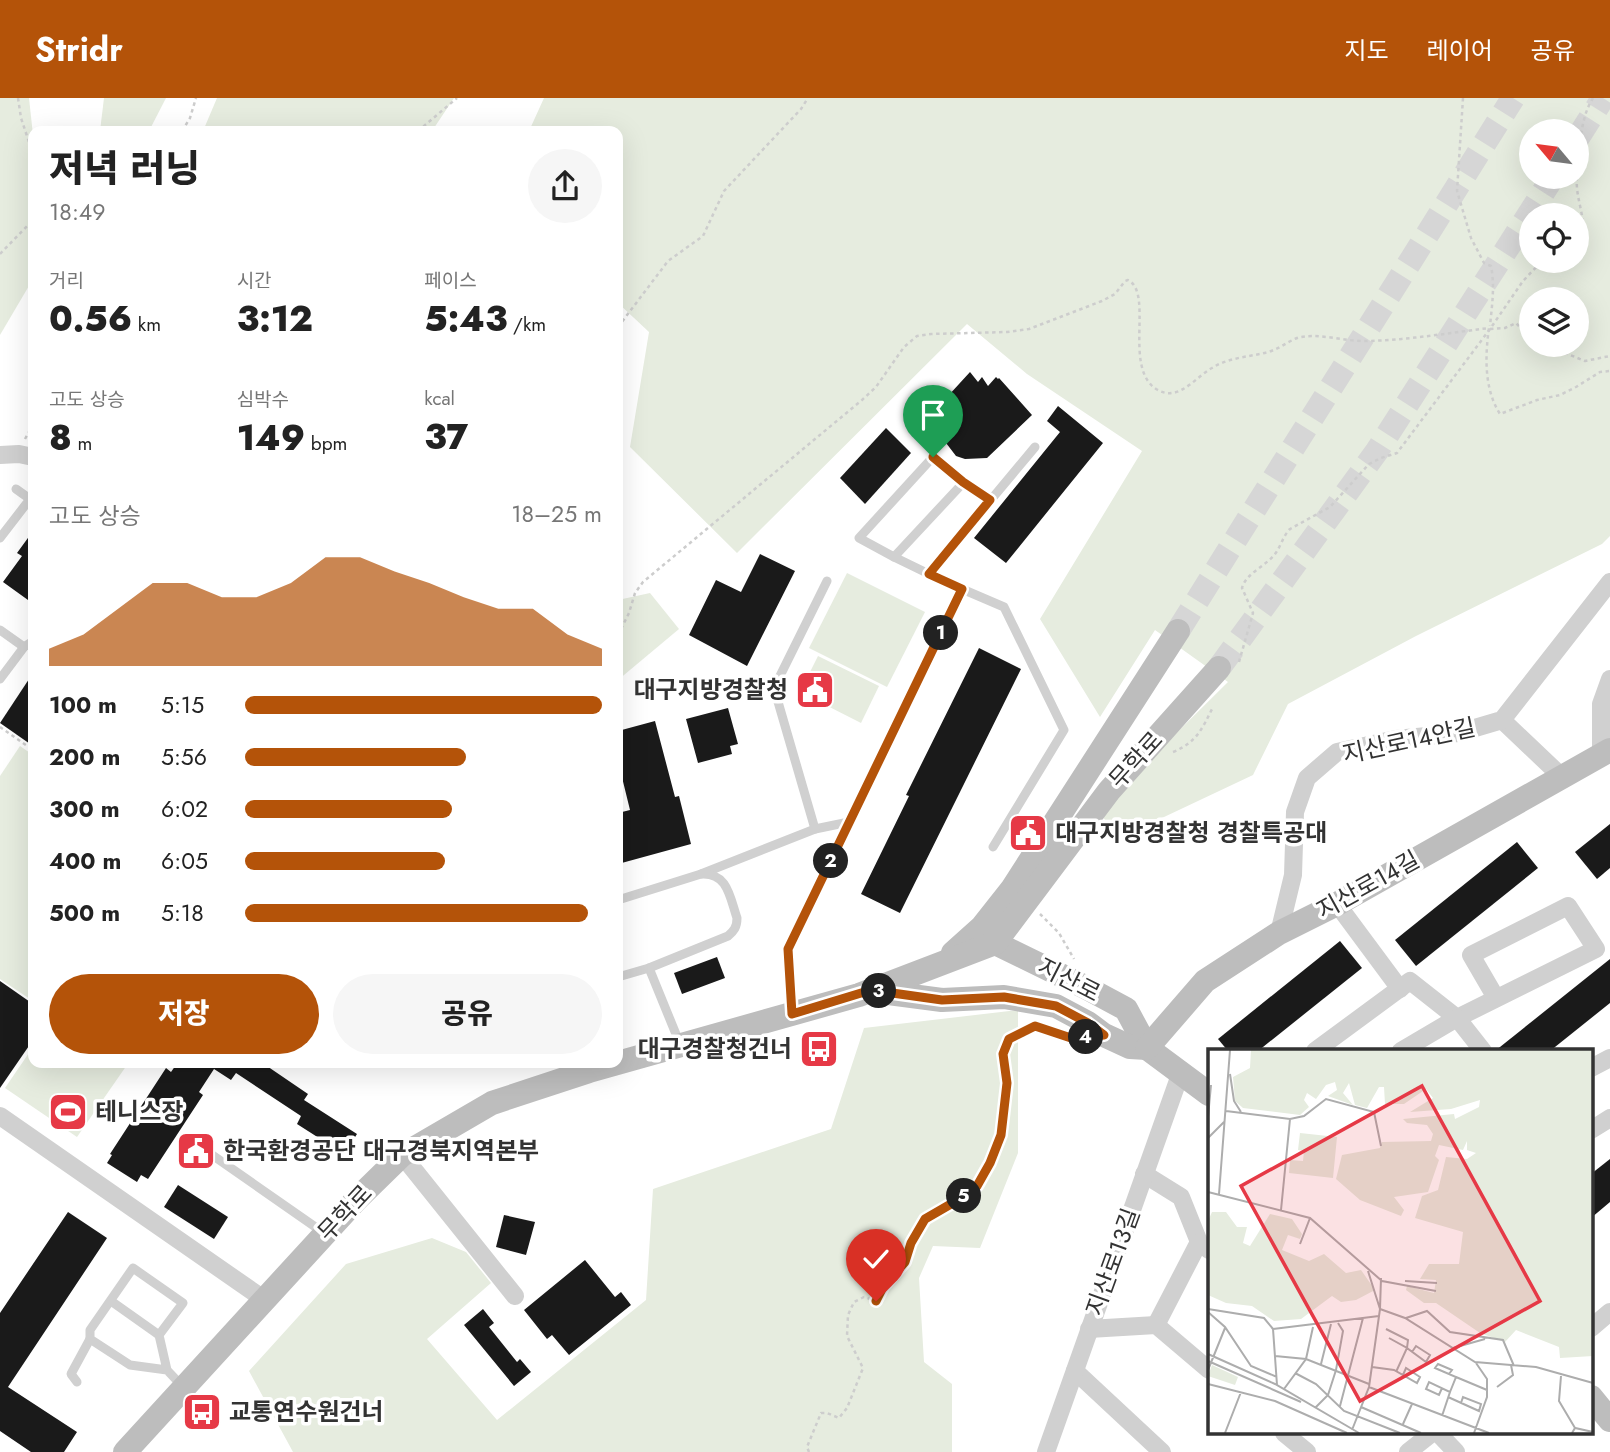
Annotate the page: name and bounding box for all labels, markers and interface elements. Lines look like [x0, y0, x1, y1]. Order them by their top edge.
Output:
text: Stridr [35, 26, 123, 73]
text: 지도 [1344, 33, 1389, 68]
text: 레이어 [1427, 33, 1493, 68]
text: 공유 [1531, 33, 1575, 68]
north arrow [1519, 119, 1589, 189]
map controls [1519, 119, 1589, 357]
text: 저녁 러닝 [49, 141, 200, 196]
button: share [528, 149, 602, 223]
text: 18:49 [49, 195, 105, 229]
button: locate [1519, 203, 1589, 273]
text: 거리 [49, 267, 84, 294]
text: 시간 [237, 267, 272, 294]
text: 페이스 [424, 267, 477, 294]
button: layers [1519, 287, 1589, 357]
text: 0.56 [49, 294, 132, 344]
text: 3:12 [237, 294, 313, 344]
text: 5:43 [424, 294, 507, 344]
text: km [132, 311, 161, 338]
text: /km [507, 311, 546, 338]
text: kcal [424, 385, 455, 412]
pin [903, 385, 963, 457]
text: 고도 상승 [49, 386, 125, 413]
text: 심박수 [237, 386, 289, 413]
icon: arrive [914, 396, 952, 434]
text: 37 [424, 412, 468, 462]
text: 8 [49, 413, 72, 463]
text: 149 [237, 413, 305, 463]
text: m [72, 430, 92, 457]
text: bpm [305, 430, 347, 457]
text: 18–25 m [511, 497, 602, 531]
text: 고도 상승 [49, 499, 141, 533]
pin: 1 [923, 616, 958, 650]
text: 1 [936, 619, 945, 646]
public building icon: 대구지방경찰청 [794, 669, 836, 711]
place label: 대구지방경찰청 [633, 672, 788, 707]
text: 100 m [49, 688, 117, 722]
text: 5:15 [161, 688, 204, 722]
street label: 지산로14안길 [1339, 709, 1479, 772]
street label: 무학로 [1100, 723, 1171, 796]
text: 200 m [49, 740, 120, 774]
text: 5:56 [161, 740, 207, 774]
text: 300 m [49, 792, 120, 826]
text: 6:02 [161, 792, 208, 826]
public building icon: 대구지방경찰청 경찰특공대 [1007, 812, 1049, 854]
place label: 대구지방경찰청 경찰특공대 [1055, 815, 1327, 850]
street label: 지산로14길 [1310, 842, 1426, 927]
text: 400 m [49, 844, 121, 878]
text: 6:05 [161, 844, 208, 878]
pin: 2 [814, 844, 848, 878]
text: 2 [824, 847, 837, 874]
text: 500 m [49, 896, 120, 930]
text: 5:18 [161, 896, 204, 930]
street label: 지산로 [1032, 949, 1107, 1010]
button: 저장 [49, 974, 319, 1054]
button: 공유 [333, 974, 602, 1054]
pin: 3 [862, 974, 896, 1008]
text: 3 [873, 977, 884, 1004]
pin: 4 [1068, 1020, 1104, 1054]
text: 4 [1079, 1023, 1092, 1050]
bus stop icon: 대구경찰청건너 [798, 1028, 840, 1070]
place label: 대구경찰청건너 [637, 1031, 792, 1066]
inset map [1208, 1049, 1592, 1434]
sports icon: 테니스장 [47, 1091, 89, 1133]
place label: 테니스장 [95, 1094, 183, 1129]
public building icon: 한국환경공단 대구경북지역본부 [175, 1130, 217, 1172]
place label: 한국환경공단 대구경북지역본부 [223, 1133, 539, 1168]
street label: 무학로 [309, 1176, 380, 1249]
pin: 5 [946, 1178, 982, 1214]
text: 5 [957, 1182, 970, 1209]
street label: 지산로13길 [1077, 1203, 1148, 1321]
pin [846, 1229, 906, 1301]
icon: check [857, 1240, 895, 1278]
bus stop icon: 교통연수원건너 [181, 1391, 223, 1433]
place label: 교통연수원건너 [229, 1394, 384, 1429]

